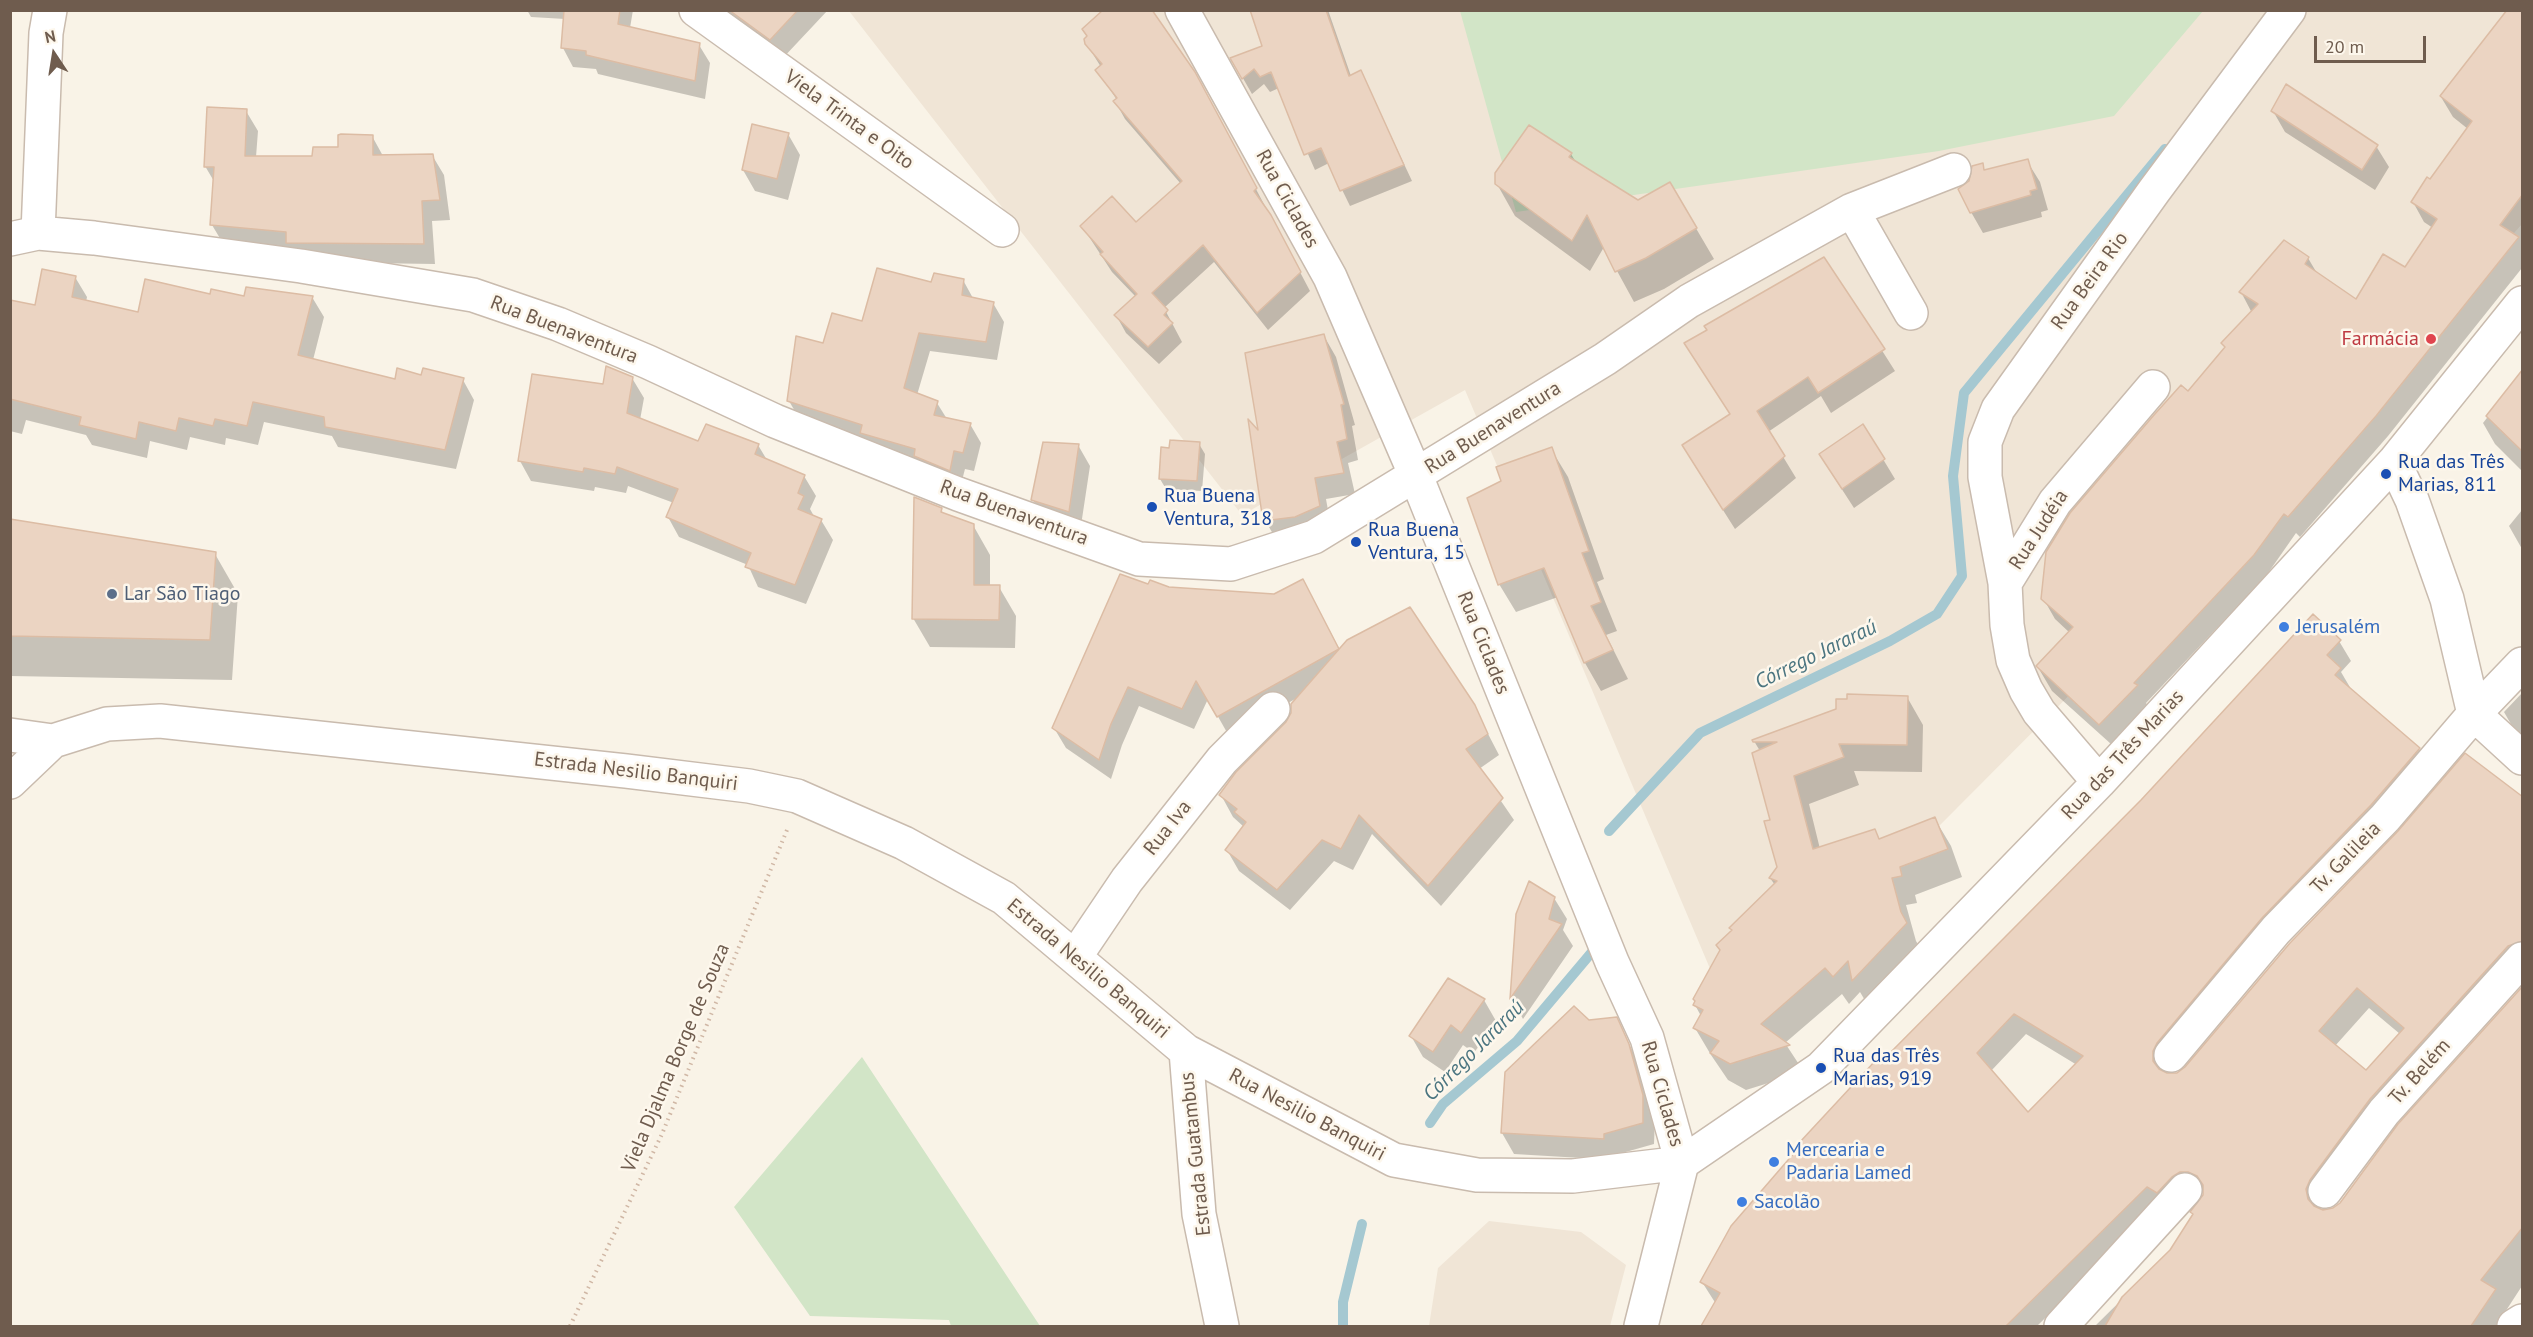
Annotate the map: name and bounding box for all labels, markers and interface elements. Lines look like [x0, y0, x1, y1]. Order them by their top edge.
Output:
north arrow [24, 24, 84, 84]
scale bar [2317, 24, 2430, 62]
text: N [43, 26, 57, 47]
text: 20 m [2325, 35, 2364, 58]
street label: Viela Trinta e Oito [780, 65, 918, 175]
street label: Rua Ciclades [1250, 146, 1324, 252]
street label: Rua Beira Rio [2047, 227, 2133, 335]
street label: Rua Buenaventura [487, 291, 641, 369]
place label: Farmácia [2341, 327, 2419, 351]
marker: Farmácia [2424, 332, 2438, 346]
street label: Rua Buenaventura [1420, 376, 1566, 480]
place label: Rua das Três Marias, 811 [2398, 450, 2505, 497]
marker: Rua das Três Marias, 811 [2379, 467, 2393, 481]
street label: Rua Buenaventura [937, 475, 1091, 551]
place label: Rua Buena Ventura, 318 [1164, 484, 1272, 531]
street label: Rua Judéia [2004, 485, 2074, 575]
marker: Rua Buena Ventura, 318 [1145, 500, 1159, 514]
place label: Rua Buena Ventura, 15 [1368, 518, 1465, 565]
marker: Rua Buena Ventura, 15 [1349, 535, 1363, 549]
place label: Lar São Tiago [124, 582, 240, 606]
marker: Lar São Tiago [105, 587, 119, 601]
street label: Rua Ciclades [1452, 588, 1514, 698]
water label: Córrego Jararaú [1751, 615, 1881, 695]
place label: Jerusalém [2296, 615, 2380, 639]
marker: Jerusalém [2277, 620, 2291, 634]
street label: Rua das Três Marias [2057, 685, 2189, 825]
street label: Estrada Nesilio Banquiri [533, 748, 739, 796]
street label: Rua Iva [1139, 796, 1197, 860]
street label: Tv. Galileia [2306, 817, 2386, 899]
street label: Estrada Nesilio Banquiri [1002, 894, 1174, 1044]
street label: Viela Djalma Borge de Souza [617, 940, 735, 1176]
water label: Córrego Jararaú [1418, 995, 1530, 1107]
street label: Tv. Belém [2384, 1034, 2456, 1110]
street label: Rua Ciclades [1635, 1038, 1689, 1150]
place label: Rua das Três Marias, 919 [1833, 1044, 1940, 1091]
marker: Rua das Três Marias, 919 [1814, 1061, 1828, 1075]
street label: Rua Nesilio Banquiri [1225, 1064, 1389, 1166]
street label: Estrada Guatambus [1175, 1071, 1217, 1237]
place label: Mercearia e Padaria Lamed [1786, 1138, 1912, 1185]
marker: Mercearia e Padaria Lamed [1767, 1155, 1781, 1169]
place label: Sacolão [1754, 1190, 1820, 1214]
marker: Sacolão [1735, 1195, 1749, 1209]

